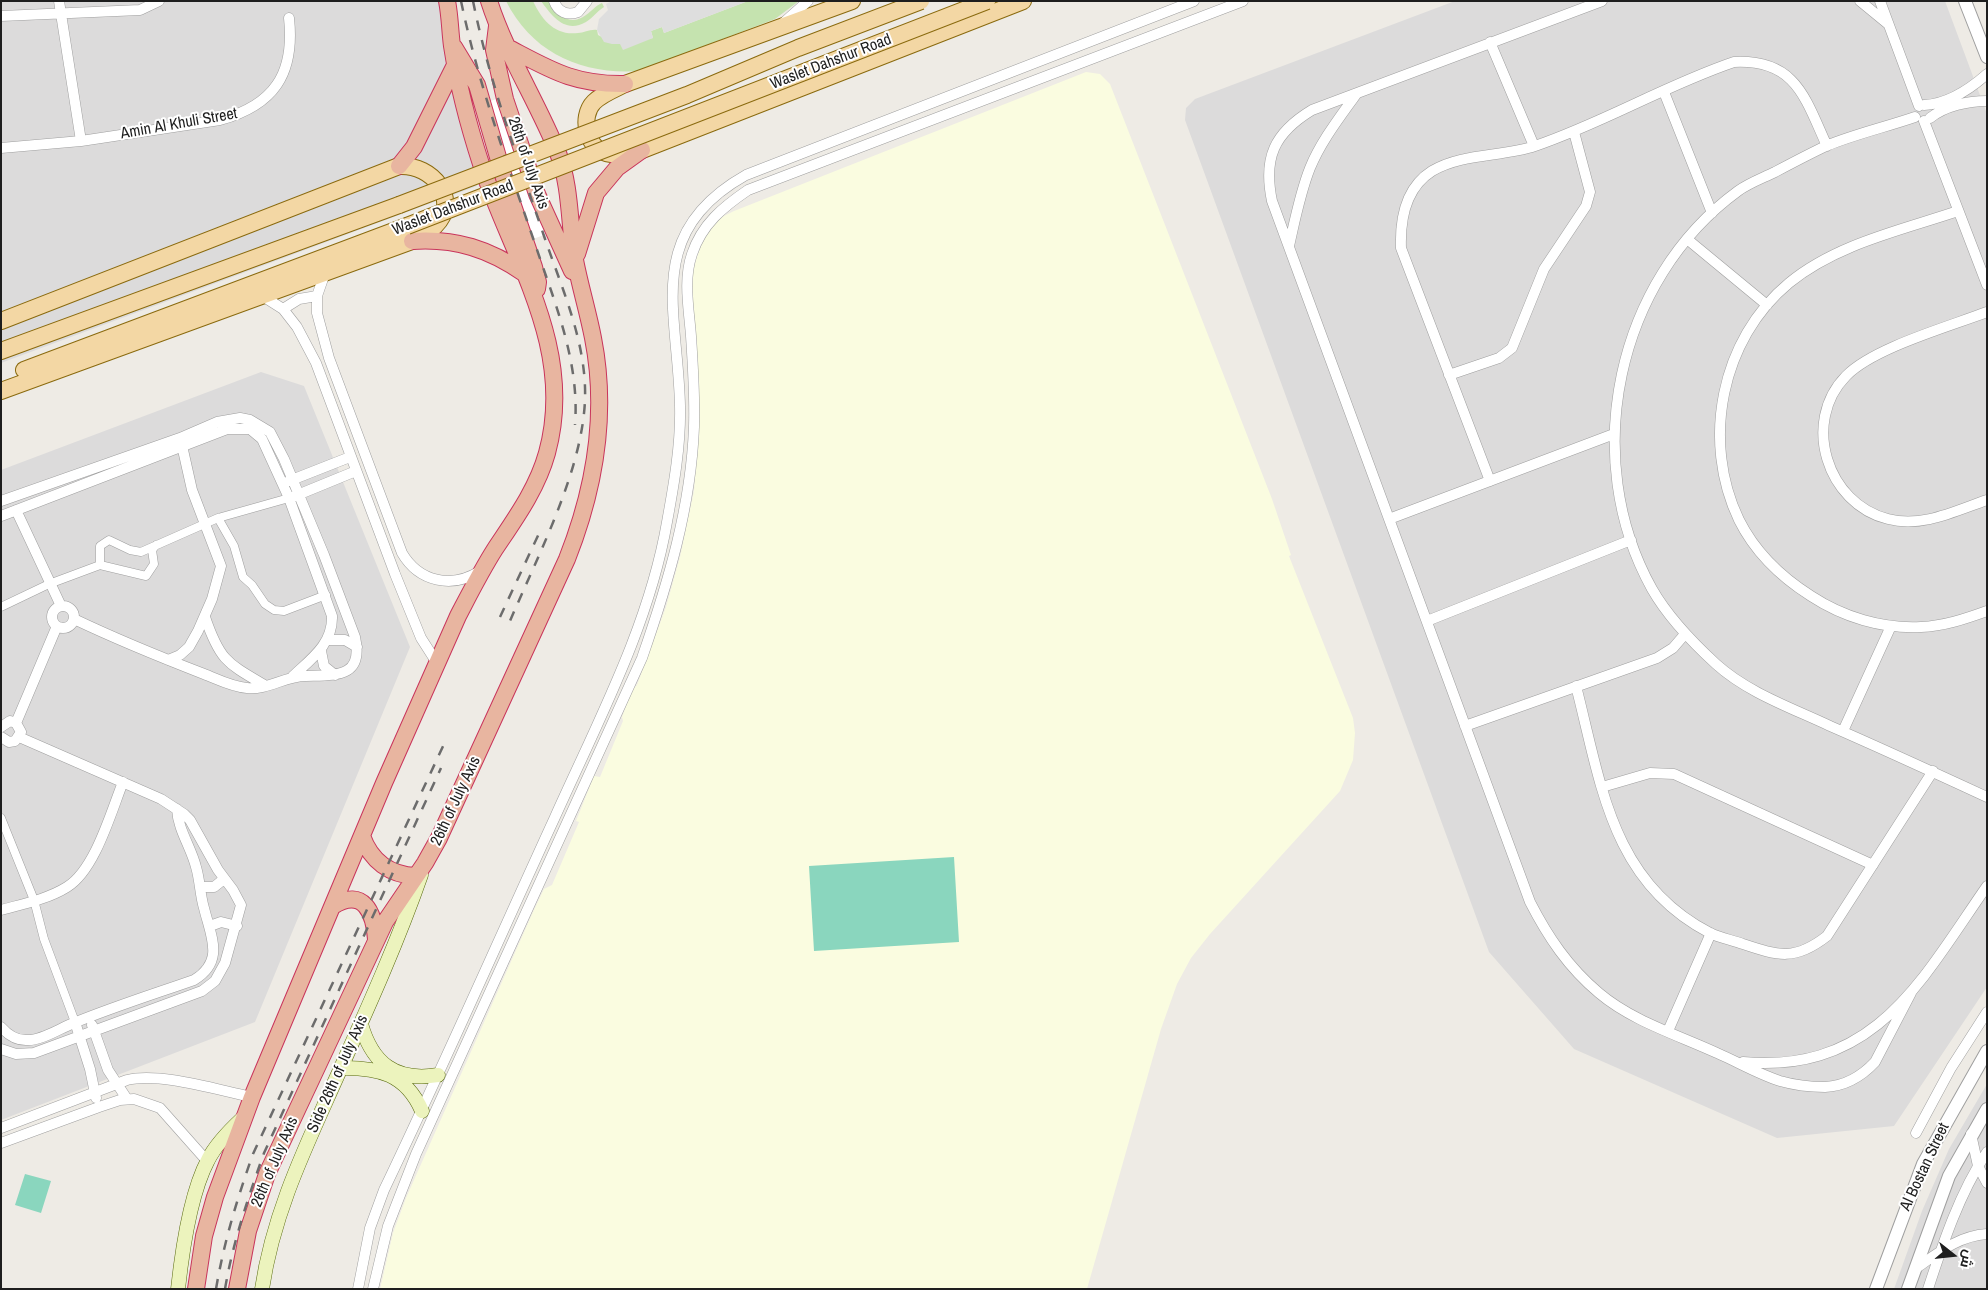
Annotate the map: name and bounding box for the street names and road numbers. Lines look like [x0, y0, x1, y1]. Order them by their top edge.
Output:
street label: Waslet Dahshur Road [768, 30, 894, 94]
street label: Amin Al Khuli Street [119, 104, 239, 144]
street label: 26th of July Axis [503, 114, 553, 212]
street label: Waslet Dahshur Road [390, 176, 516, 240]
street label: 26th of July Axis [427, 753, 485, 849]
street label: Side 26th of July Axis [303, 1012, 373, 1136]
street label: 26th of July Axis [247, 1114, 303, 1210]
street label: Al Bostan Street [1896, 1120, 1954, 1214]

